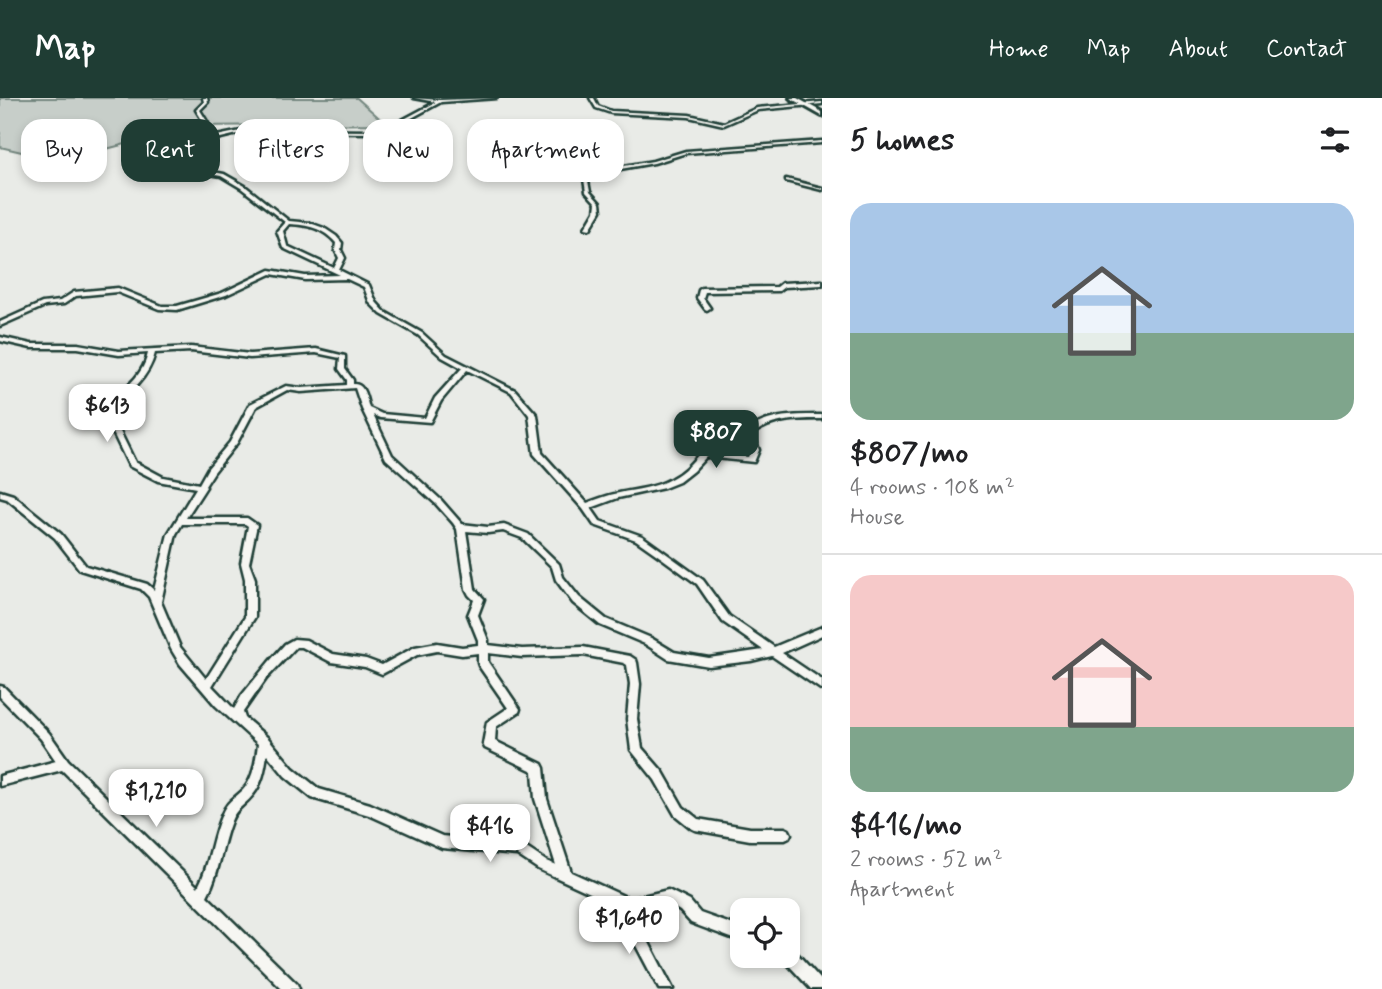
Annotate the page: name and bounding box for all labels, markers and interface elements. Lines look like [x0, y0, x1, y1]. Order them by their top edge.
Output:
text: Map [35, 27, 95, 71]
text: Home [989, 34, 1049, 65]
text: Map [1087, 34, 1131, 65]
text: About [1169, 34, 1228, 65]
text: Contact [1266, 34, 1347, 65]
chip: Buy [21, 119, 107, 182]
chip: Rent [121, 119, 220, 182]
chip: Filters [234, 119, 349, 182]
chip: New [363, 119, 453, 182]
chip: Apartment [467, 119, 624, 182]
text: 5 homes [850, 121, 955, 160]
icon: filters [1316, 121, 1354, 159]
icon: home [1039, 248, 1165, 374]
pin: $613 [66, 384, 148, 444]
text: $613 [85, 392, 129, 422]
pin: $807 [675, 410, 757, 470]
text: $807 [690, 418, 742, 448]
text: $807/mo [850, 434, 968, 473]
text: 4 rooms · 108 m² [850, 473, 1015, 503]
text: House [850, 503, 904, 533]
icon: home [1039, 620, 1165, 746]
pin: $1,210 [99, 770, 213, 829]
text: $1,210 [125, 777, 187, 807]
pin: $416 [449, 804, 531, 864]
text: $416/mo [850, 806, 962, 845]
text: $416 [466, 812, 514, 842]
text: 2 rooms · 52 m² [850, 845, 1003, 875]
text: Apartment [850, 875, 955, 905]
pin: $1,640 [572, 896, 686, 956]
map controls [730, 898, 800, 968]
button: locate [730, 898, 800, 968]
text: $1,640 [595, 904, 663, 934]

